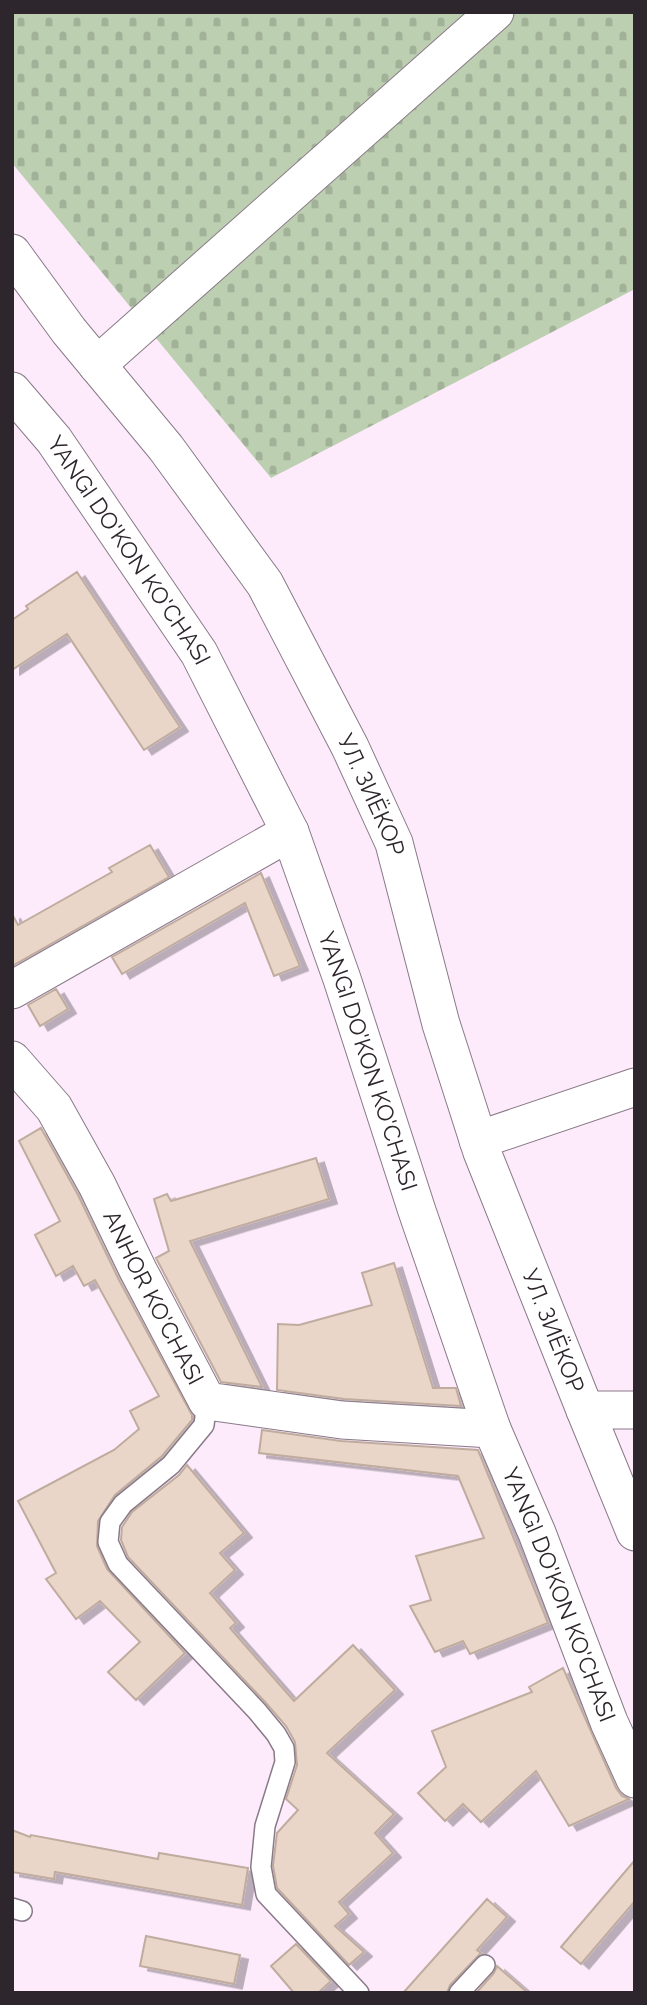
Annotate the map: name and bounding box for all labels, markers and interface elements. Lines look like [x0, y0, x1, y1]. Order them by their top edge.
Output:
street label: YANGI DO'KON KO'CHASI [42, 430, 217, 669]
street label: УЛ. ЗИЁКОР [333, 729, 411, 858]
street label: YANGI DO'KON KO'CHASI [313, 928, 423, 1194]
street label: ANHOR KO'CHASI [98, 1206, 210, 1389]
street label: УЛ. ЗИЁКОР [517, 1265, 591, 1396]
street label: YANGI DO'KON KO'CHASI [497, 1463, 622, 1725]

